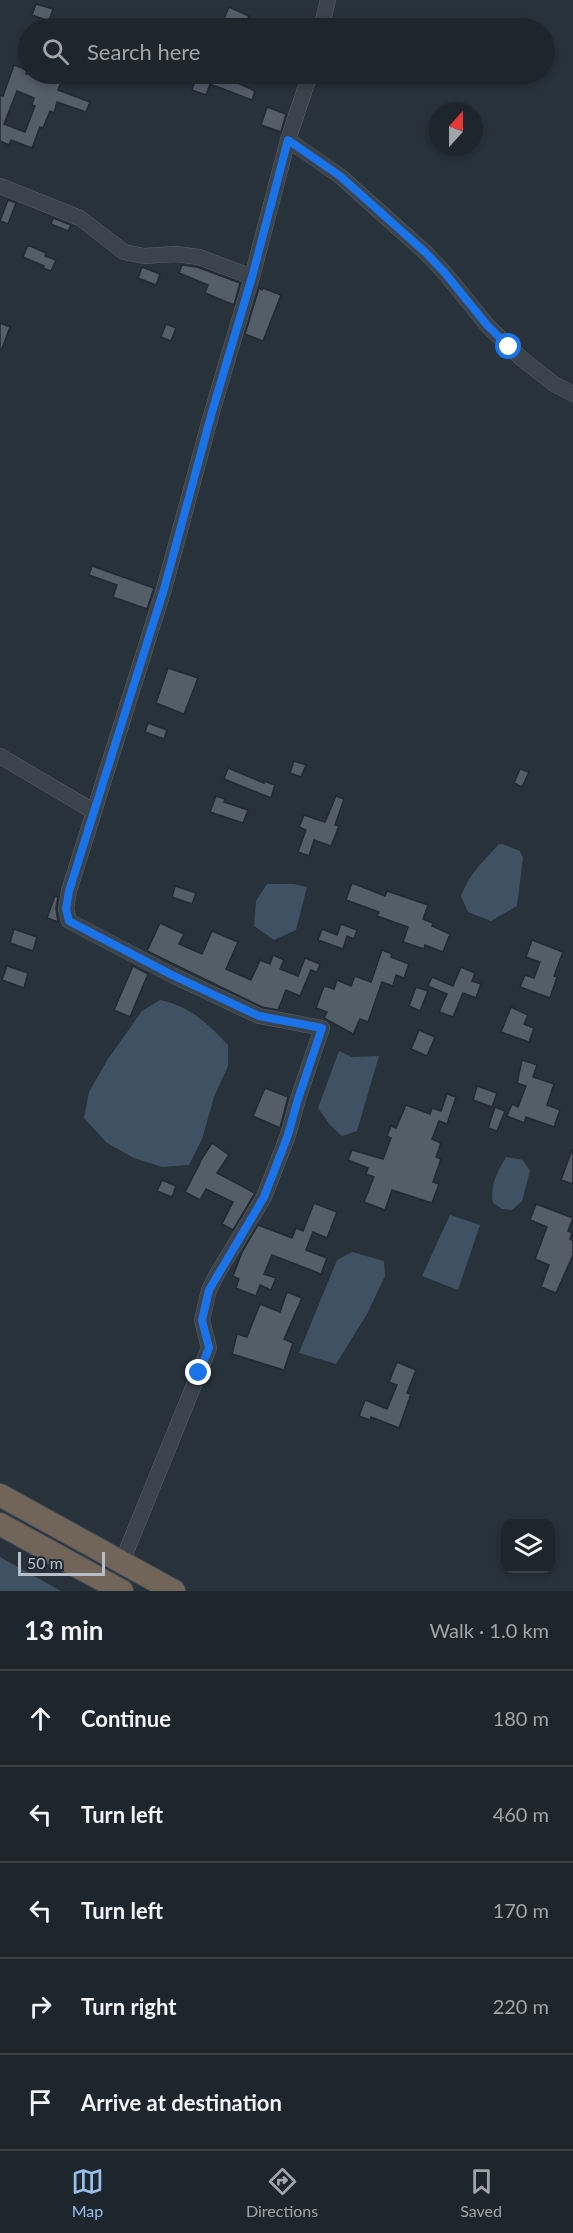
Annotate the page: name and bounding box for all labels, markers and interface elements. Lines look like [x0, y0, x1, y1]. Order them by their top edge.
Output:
search box [18, 18, 555, 84]
icon: search [39, 35, 72, 68]
text: Search here [87, 38, 200, 65]
north arrow [429, 102, 483, 156]
route start [495, 333, 521, 359]
route end [185, 1359, 211, 1385]
map controls [501, 1519, 555, 1573]
button: layers [501, 1519, 555, 1573]
scale bar [18, 1549, 105, 1576]
text: 50 m [27, 1553, 63, 1572]
text: 13 min [24, 1614, 104, 1646]
text: Walk · 1.0 km [430, 1618, 549, 1642]
icon: ahead [24, 1702, 57, 1735]
text: Continue [81, 1705, 171, 1732]
text: 180 m [493, 1706, 549, 1730]
icon: left [24, 1798, 57, 1831]
text: Turn left [81, 1801, 163, 1828]
text: 460 m [493, 1802, 549, 1826]
icon: left [24, 1894, 57, 1927]
text: Turn left [81, 1897, 163, 1924]
text: 170 m [493, 1898, 549, 1922]
icon: right [24, 1990, 57, 2023]
text: Turn right [81, 1993, 176, 2020]
text: 220 m [493, 1994, 549, 2018]
icon: arrive [24, 2086, 57, 2119]
text: Arrive at destination [81, 2089, 282, 2116]
tab: Map [71, 2165, 104, 2220]
tab: Directions [246, 2165, 318, 2220]
tab: Saved [460, 2165, 502, 2220]

